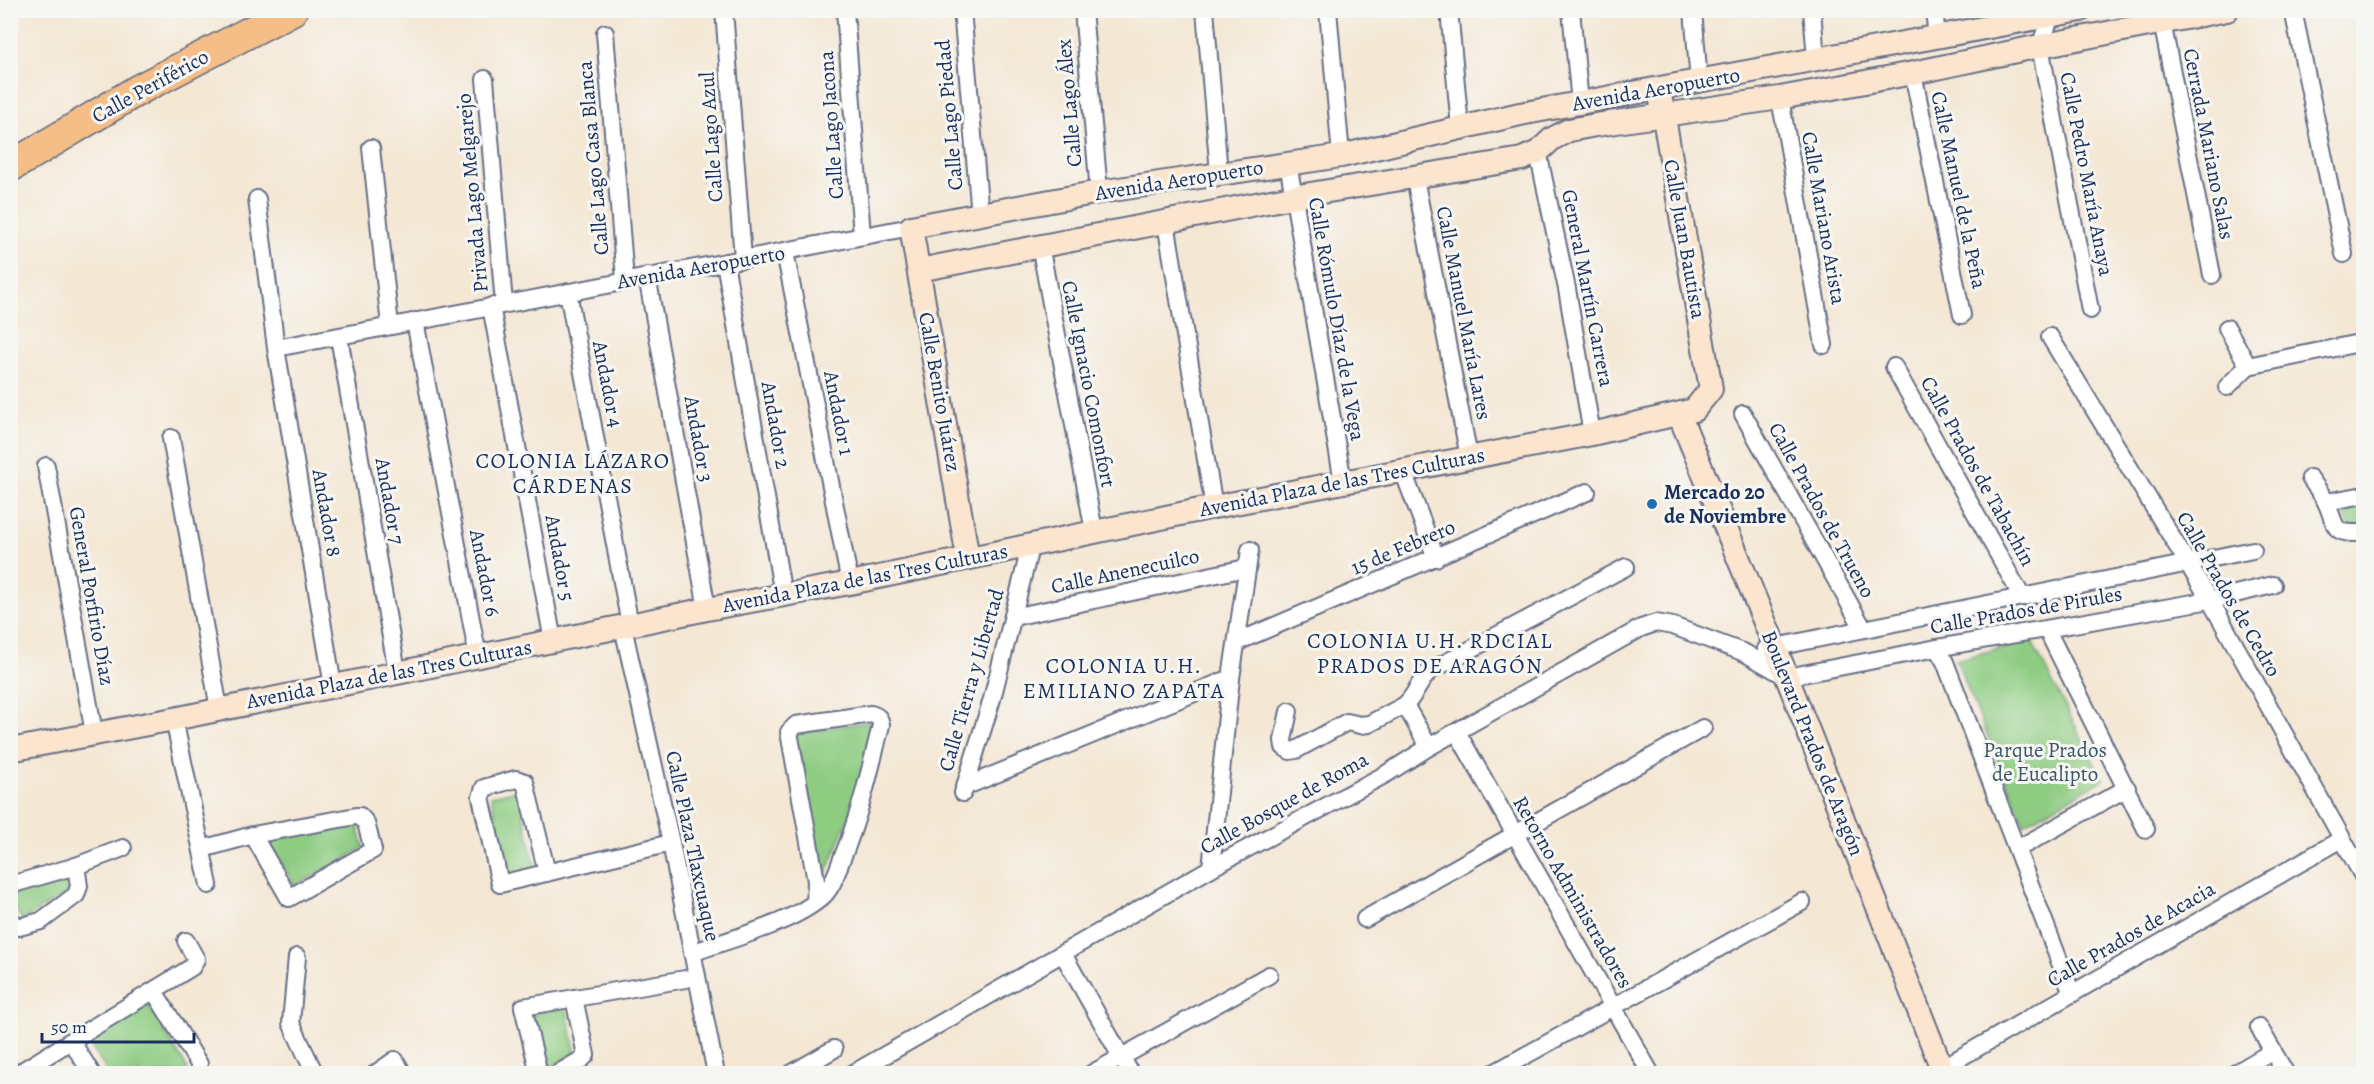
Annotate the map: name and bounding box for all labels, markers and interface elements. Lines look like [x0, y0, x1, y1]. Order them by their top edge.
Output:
street label: Calle Lago Piedad [928, 38, 970, 192]
street label: Calle Lago Álex [1049, 38, 1089, 168]
street label: Calle Periférico [86, 42, 214, 130]
street label: Cerrada Mariano Salas [2177, 46, 2241, 242]
street label: Calle Lago Jacona [812, 50, 850, 200]
street label: Calle Lago Casa Blanca [571, 59, 615, 256]
street label: Avenida Aeropuerto [1569, 60, 1742, 118]
street label: Calle Pedro María Anaya [2053, 70, 2121, 279]
street label: Calle Lago Azul [692, 71, 730, 203]
street label: Calle Manuel de la Peña [1924, 89, 1994, 292]
street label: Privada Lago Melgarejo [449, 92, 495, 294]
street label: Calle Mariano Arista [1795, 129, 1853, 307]
street label: Avenida Aeropuerto [1092, 153, 1265, 207]
street label: Calle Juan Bautista [1657, 157, 1713, 321]
street label: General Martín Carrera [1555, 187, 1621, 389]
street label: Calle Rómulo Díaz de la Vega [1302, 195, 1372, 443]
street label: Calle Manuel María Lares [1430, 204, 1498, 422]
street label: Avenida Aeropuerto [614, 238, 787, 296]
street label: Calle Ignacio Comonfort [1055, 278, 1123, 490]
street label: Calle Benito Juárez [912, 310, 968, 474]
street label: Andador 4 [586, 337, 630, 430]
street label: Andador 1 [817, 367, 861, 458]
street label: Calle Prados de Tabachín [1914, 371, 2042, 571]
street label: Andador 2 [754, 378, 797, 471]
street label: Andador 3 [677, 393, 720, 484]
street label: Calle Prados de Trueno [1762, 417, 1882, 603]
street label: Avenida Plaza de las Tres Culturas [1196, 441, 1487, 524]
district label: COLONIA LÁZARO CÁRDENAS [475, 446, 671, 501]
street label: Andador 7 [368, 455, 411, 547]
street label: Andador 8 [305, 466, 348, 559]
place label: Mercado 20 de Noviembre [1664, 478, 1786, 530]
marker: Mercado 20 de Noviembre [1645, 497, 1659, 511]
street label: General Porfirio Díaz [62, 504, 122, 688]
street label: Calle Prados de Cedro [2170, 506, 2288, 682]
street label: Andador 5 [538, 512, 581, 603]
street label: 15 de Febrero [1347, 512, 1459, 582]
street label: Andador 6 [463, 526, 507, 619]
street label: Avenida Plaza de las Tres Culturas [719, 537, 1010, 620]
street label: Calle Anenecuilco [1048, 542, 1202, 600]
street label: Calle Prados de Pirules [1928, 579, 2124, 641]
street label: Calle Tierra y Libertad [932, 585, 1011, 775]
district label: COLONIA U.H. RDCIAL PRADOS DE ARAGÓN [1307, 626, 1553, 681]
street label: Boulevard Prados de Aragón [1755, 626, 1871, 860]
street label: Avenida Plaza de las Tres Culturas [243, 633, 534, 716]
district label: COLONIA U.H. EMILIANO ZAPATA [1023, 651, 1225, 706]
park label: Parque Prados de Eucalipto [1983, 736, 2107, 788]
street label: Calle Bosque de Roma [1195, 745, 1373, 861]
street label: Calle Plaza Tlaxcuaque [659, 748, 727, 944]
street label: Retorno Administradores [1506, 791, 1640, 993]
street label: Calle Prados de Acacia [2042, 874, 2220, 994]
scale bar [42, 1006, 194, 1044]
text: 50 m [51, 1015, 87, 1039]

